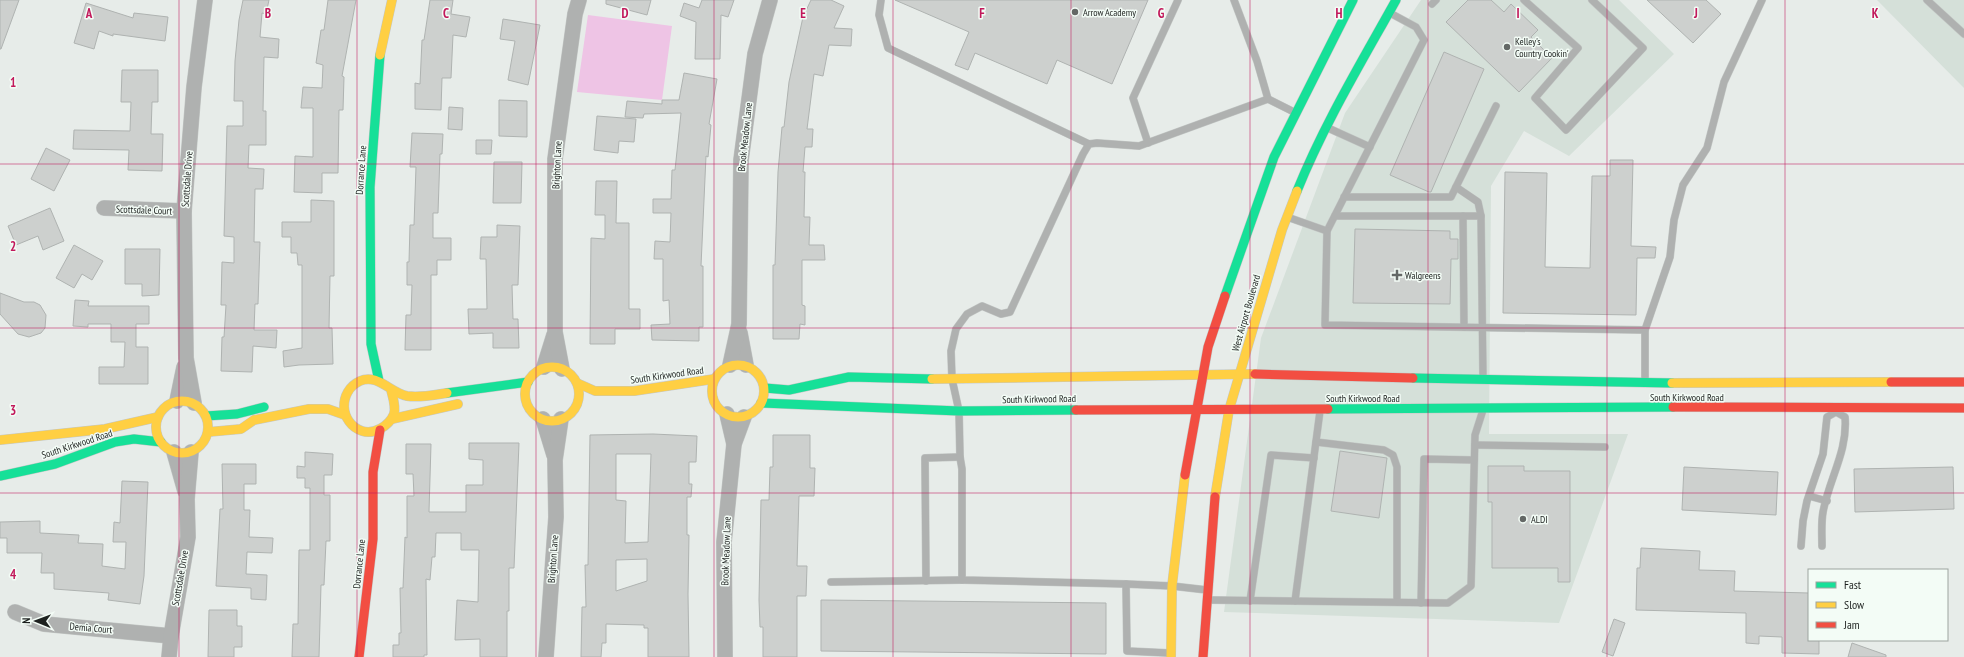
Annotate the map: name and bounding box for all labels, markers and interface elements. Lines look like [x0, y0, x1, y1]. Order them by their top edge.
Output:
text: A [85, 5, 93, 22]
text: B [265, 5, 271, 22]
text: C [443, 5, 449, 22]
text: D [622, 5, 629, 22]
text: E [800, 5, 806, 22]
text: F [979, 5, 985, 22]
text: G [1158, 5, 1165, 22]
text: H [1336, 5, 1343, 22]
text: I [1516, 5, 1520, 22]
text: J [1693, 5, 1698, 22]
text: K [1872, 5, 1879, 22]
place label: Arrow Academy [1083, 6, 1136, 19]
marker: Arrow Academy [1070, 7, 1080, 17]
place label: Kelley's Country Cookin' [1515, 35, 1569, 60]
marker: Kelley's Country Cookin' [1502, 42, 1512, 52]
text: 1 [10, 74, 16, 91]
street label: Brook Meadow Lane [735, 102, 755, 172]
street label: Brighton Lane [549, 141, 565, 189]
street label: Dorrance Lane [353, 145, 369, 195]
street label: Scottsdale Drive [179, 151, 195, 207]
street label: Scottsdale Court [116, 203, 173, 217]
text: 2 [10, 238, 16, 255]
place label: Walgreens [1405, 269, 1441, 282]
marker: Walgreens [1392, 270, 1402, 280]
street label: West Airport Boulevard [1229, 273, 1263, 353]
street label: South Kirkwood Road [630, 363, 704, 387]
street label: South Kirkwood Road [1650, 391, 1724, 404]
street label: South Kirkwood Road [1002, 392, 1076, 406]
street label: South Kirkwood Road [1326, 392, 1400, 405]
text: 3 [10, 402, 16, 419]
street label: South Kirkwood Road [40, 426, 114, 462]
place label: ALDI [1531, 513, 1547, 526]
marker: ALDI [1518, 514, 1528, 524]
street label: Brook Meadow Lane [718, 516, 734, 586]
street label: Brighton Lane [545, 534, 561, 584]
street label: Dorrance Lane [350, 539, 368, 589]
street label: Scottsdale Drive [169, 549, 191, 607]
text: 4 [10, 566, 17, 583]
legend [1808, 569, 1948, 641]
text: Fast [1844, 577, 1862, 592]
text: Slow [1844, 597, 1865, 612]
north arrow [16, 601, 56, 641]
text: Jam [1843, 617, 1860, 632]
text: N [19, 618, 33, 624]
street label: Demia Court [69, 620, 113, 636]

